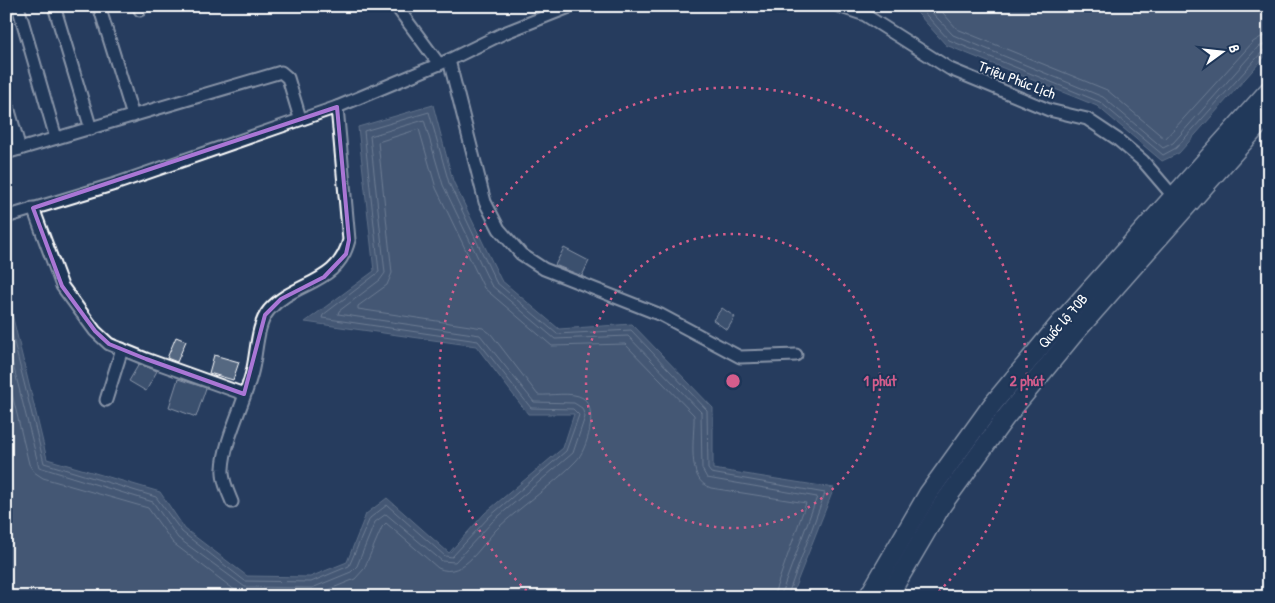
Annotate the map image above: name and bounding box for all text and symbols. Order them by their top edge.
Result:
north arrow [1198,28,1248,78]
text: B [1225,43,1245,54]
street label: Triệu Phúc Lịch [975,55,1059,104]
street label: Quốc lộ 70B [1033,289,1092,353]
text: 1 phút [864,370,897,392]
text: 2 phút [1010,370,1045,392]
centre of rings [724,372,742,390]

